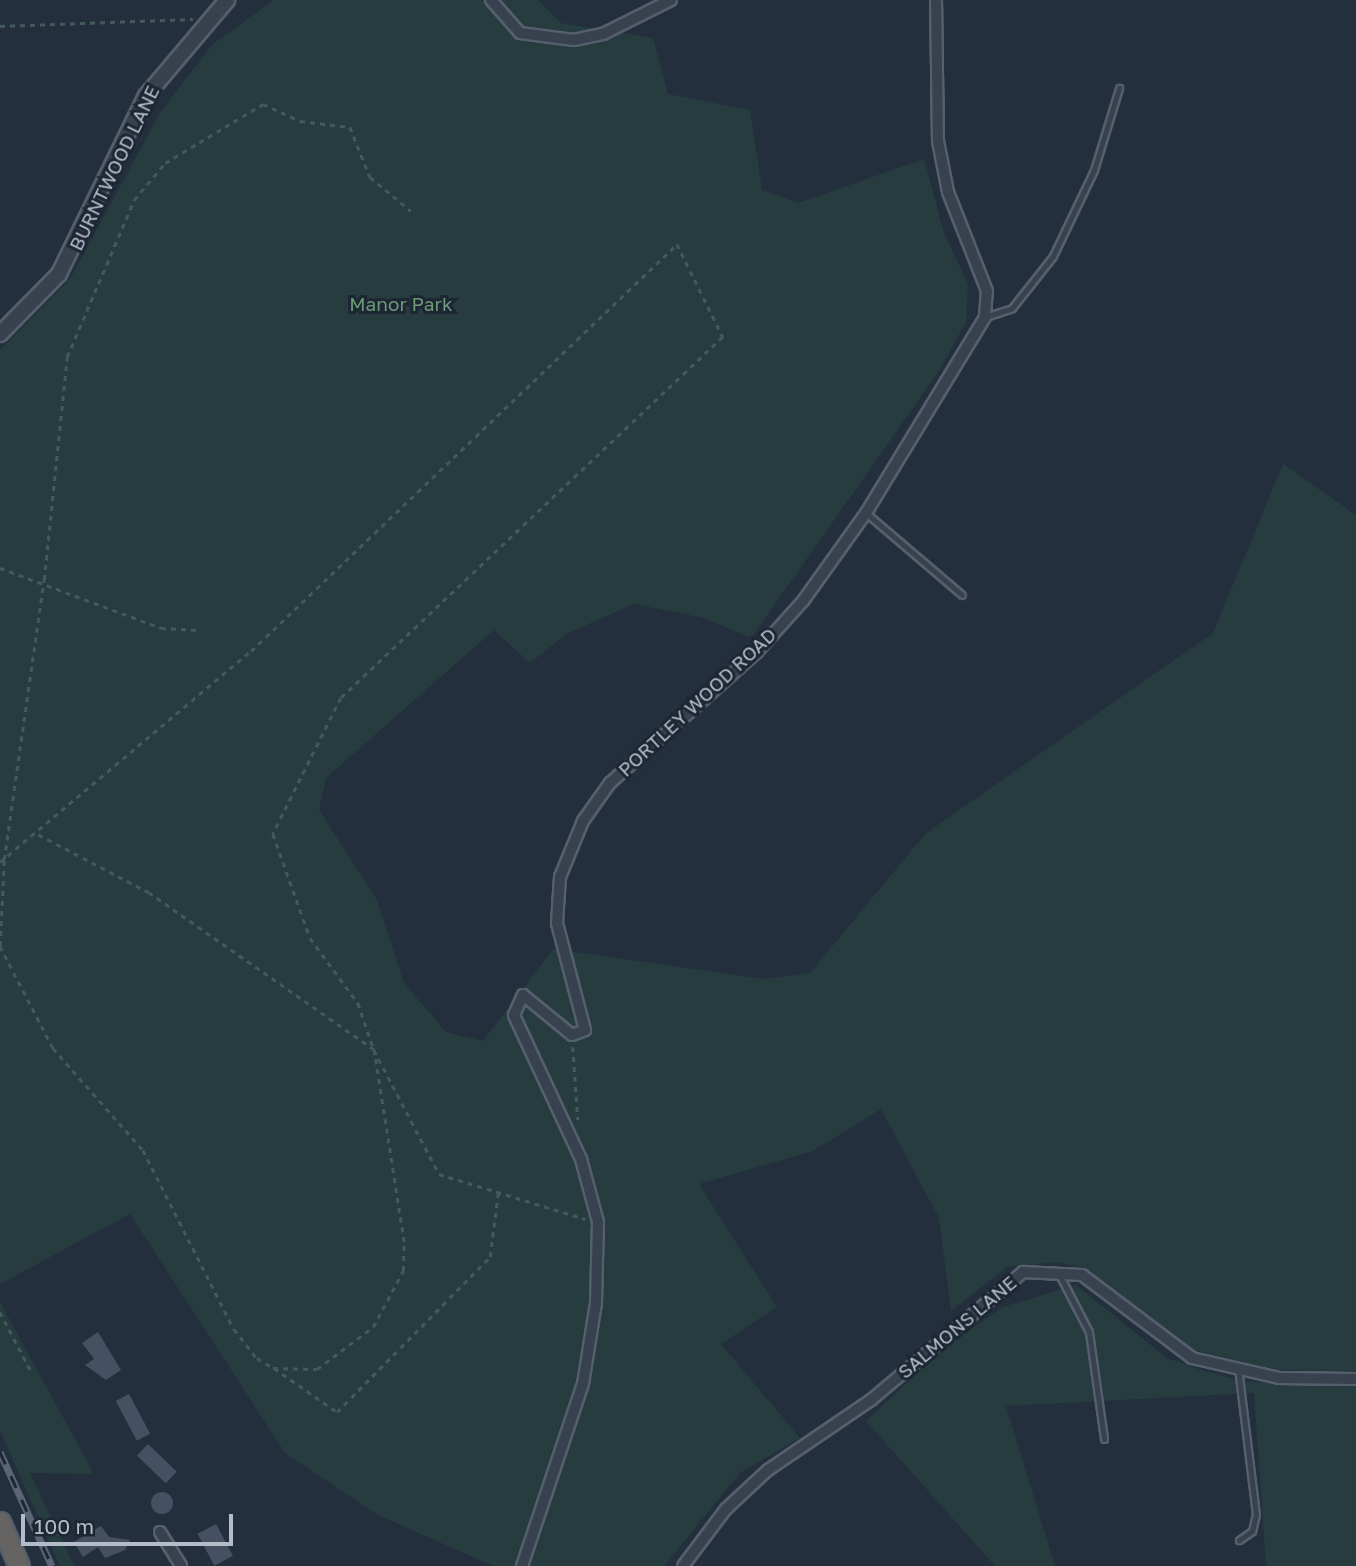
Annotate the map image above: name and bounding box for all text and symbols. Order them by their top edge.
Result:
street label: BURNTWOOD LANE [64,82,164,254]
park label: Manor Park [349,293,453,315]
street label: PORTLEY WOOD ROAD [613,623,781,781]
street label: SALMONS LANE [893,1271,1021,1383]
scale bar [24,1500,236,1544]
text: 100 m [34,1513,94,1539]

